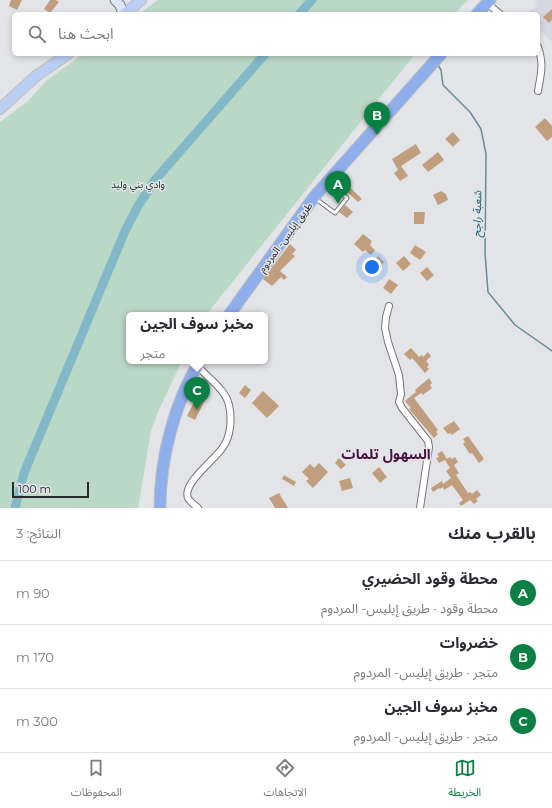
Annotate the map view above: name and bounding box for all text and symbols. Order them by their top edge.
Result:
search box [12,12,540,56]
icon: search [26,23,48,45]
text: ابحث هنا [58,24,114,43]
pin: B [364,102,390,135]
pin: A [325,171,351,204]
park label: وادي بني وليد [111,178,165,192]
water label: شعبة راجح [470,190,486,238]
street label: طريق إيليس- المردوم [256,199,317,276]
your location [362,257,382,277]
popup [126,312,268,364]
text: مخبز سوف الجين [140,314,254,333]
text: متجر [140,345,165,361]
pin: C [184,377,210,410]
district label: السهول تلمات [341,445,431,463]
scale bar [12,480,89,499]
text: 100 m [18,482,51,496]
text: بالقرب منك [448,523,536,543]
text: النتائج: 3 [16,525,61,541]
text: محطة وقود الحضيري [362,569,498,588]
text: 90 m [16,585,50,601]
text: A [518,585,528,601]
text: محطة وقود · طريق إيليس- المردوم [321,600,498,616]
text: خضروات [440,633,498,652]
text: 170 m [16,649,54,665]
text: B [518,649,528,665]
text: متجر · طريق إيليس- المردوم [354,664,498,680]
text: مخبز سوف الجين [384,697,498,716]
text: 300 m [16,713,58,729]
text: C [518,713,528,729]
text: متجر · طريق إيليس- المردوم [354,728,498,744]
tab: المحفوظات [71,757,122,804]
tab: الاتجاهات [264,757,307,804]
tab: الخريطة [448,757,481,804]

